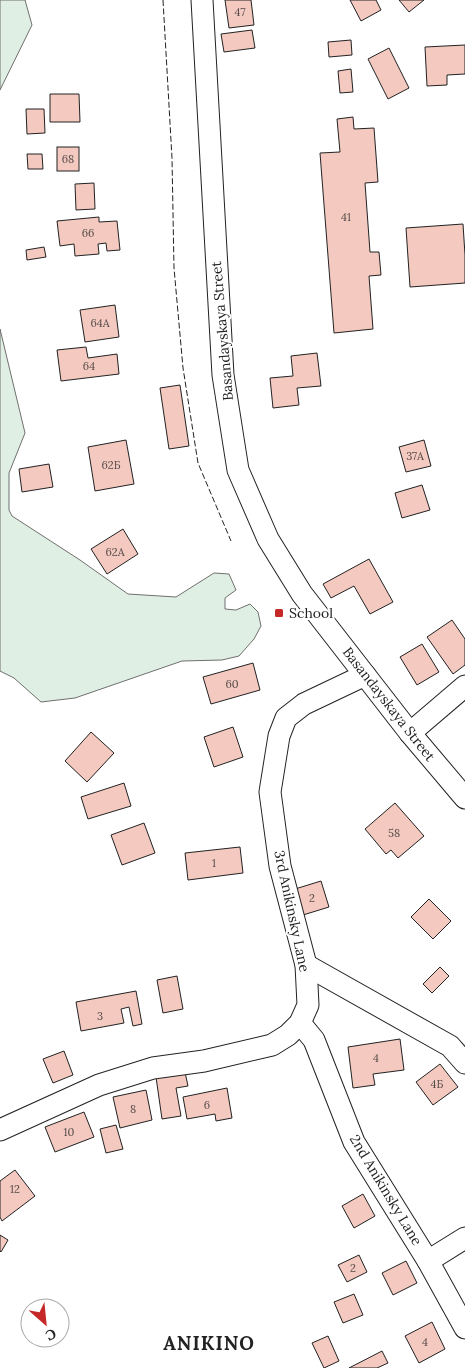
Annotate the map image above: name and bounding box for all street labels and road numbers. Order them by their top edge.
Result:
street label: Basandayskaya Street [207,260,237,402]
street label: Basandayskaya Street [339,643,440,765]
street label: 3rd Anikinsky Lane [270,849,314,974]
street label: 2nd Anikinsky Lane [346,1131,426,1249]

